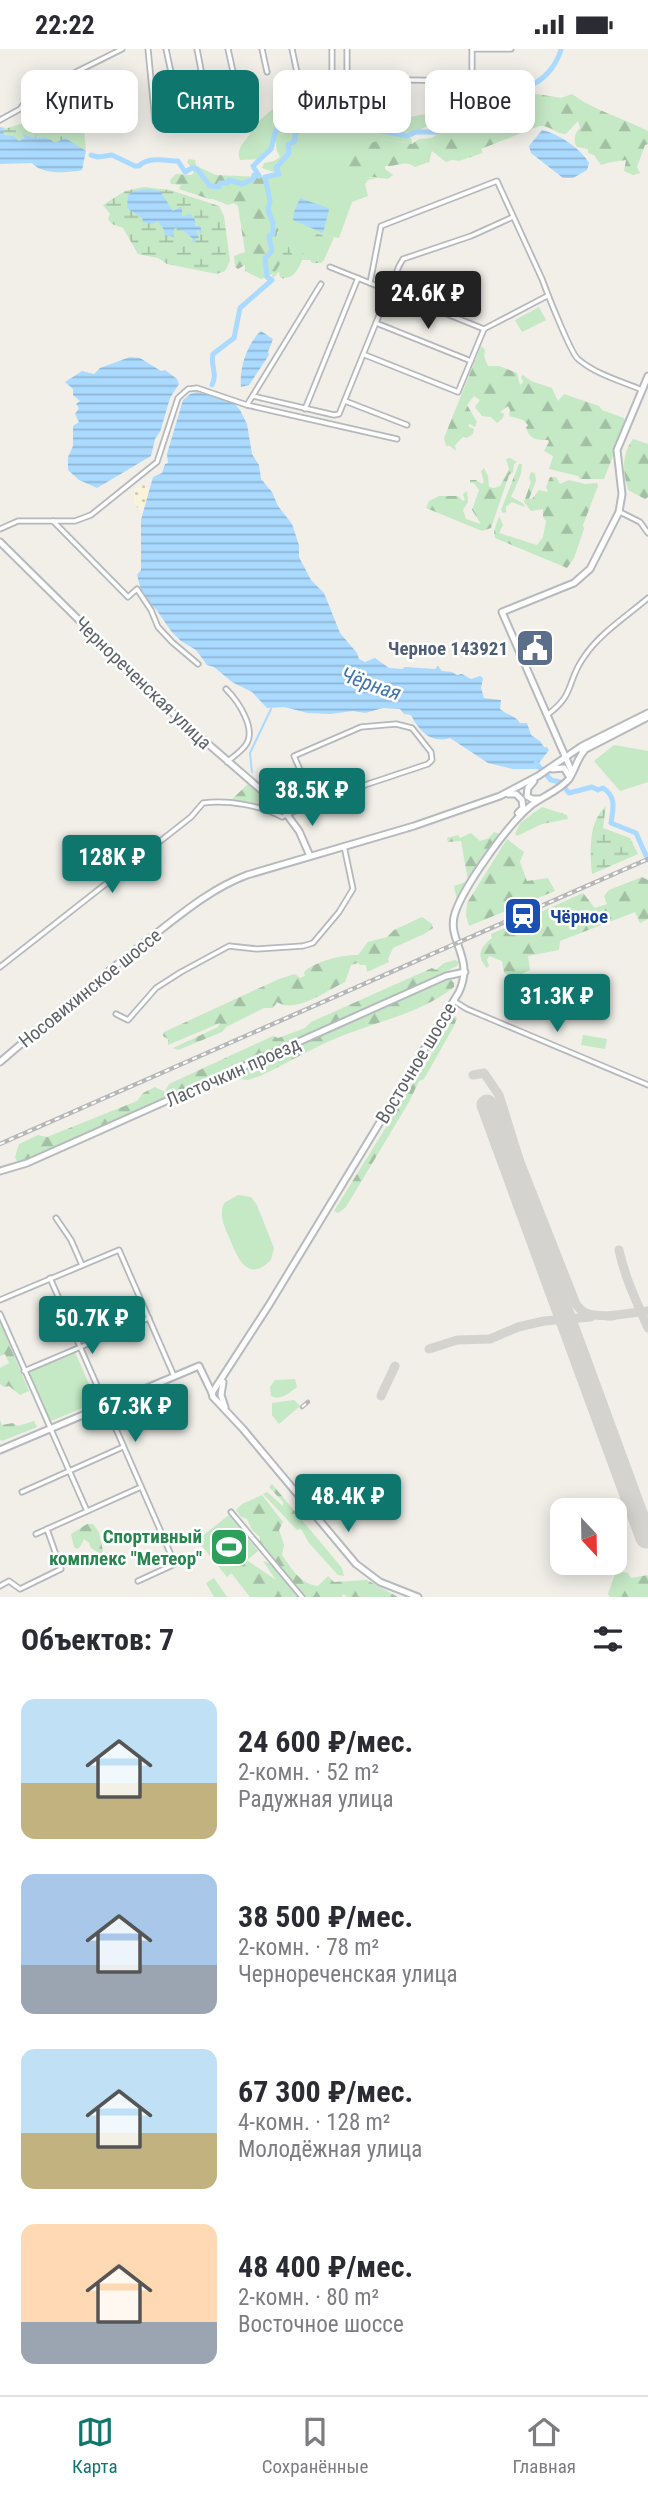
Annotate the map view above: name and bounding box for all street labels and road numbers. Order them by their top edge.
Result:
street label: Чернореченская улица [70,612,216,754]
street label: Носовихинское шоссе [14,923,166,1052]
street label: Восточное шоссе [371,998,461,1128]
street label: Ласточкин проезд [162,1032,304,1112]

